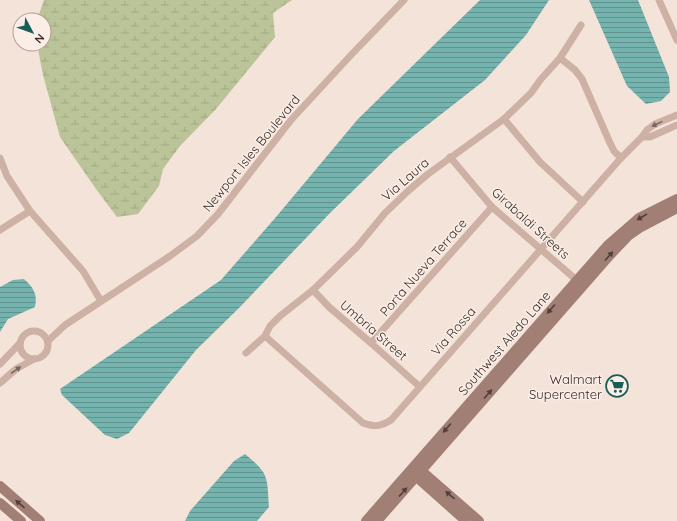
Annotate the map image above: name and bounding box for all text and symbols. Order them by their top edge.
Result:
north arrow [12,12,52,52]
text: N [32,31,47,46]
street label: Newport Isles Boulevard [199,91,303,215]
one-way arrow [652,121,663,127]
street label: Via Laura [378,154,432,204]
street label: Girabaldi Streets [489,184,573,262]
one-way arrow [636,213,648,220]
street label: Porta Nueva Terrace [376,215,470,319]
one-way arrow [605,251,614,261]
street label: Southwest Aledo Lane [454,288,554,398]
street label: Umbria Street [337,296,411,364]
street label: Via Rossa [427,303,479,359]
one-way arrow [547,304,556,314]
one-way arrow [11,366,22,374]
place label: Walmart Supercenter [529,371,602,402]
supermarket icon: Walmart Supercenter [604,373,630,399]
one-way arrow [484,389,493,399]
one-way arrow [443,423,452,433]
one-way arrow [398,487,407,497]
one-way arrow [444,491,455,500]
one-way arrow [15,499,25,508]

